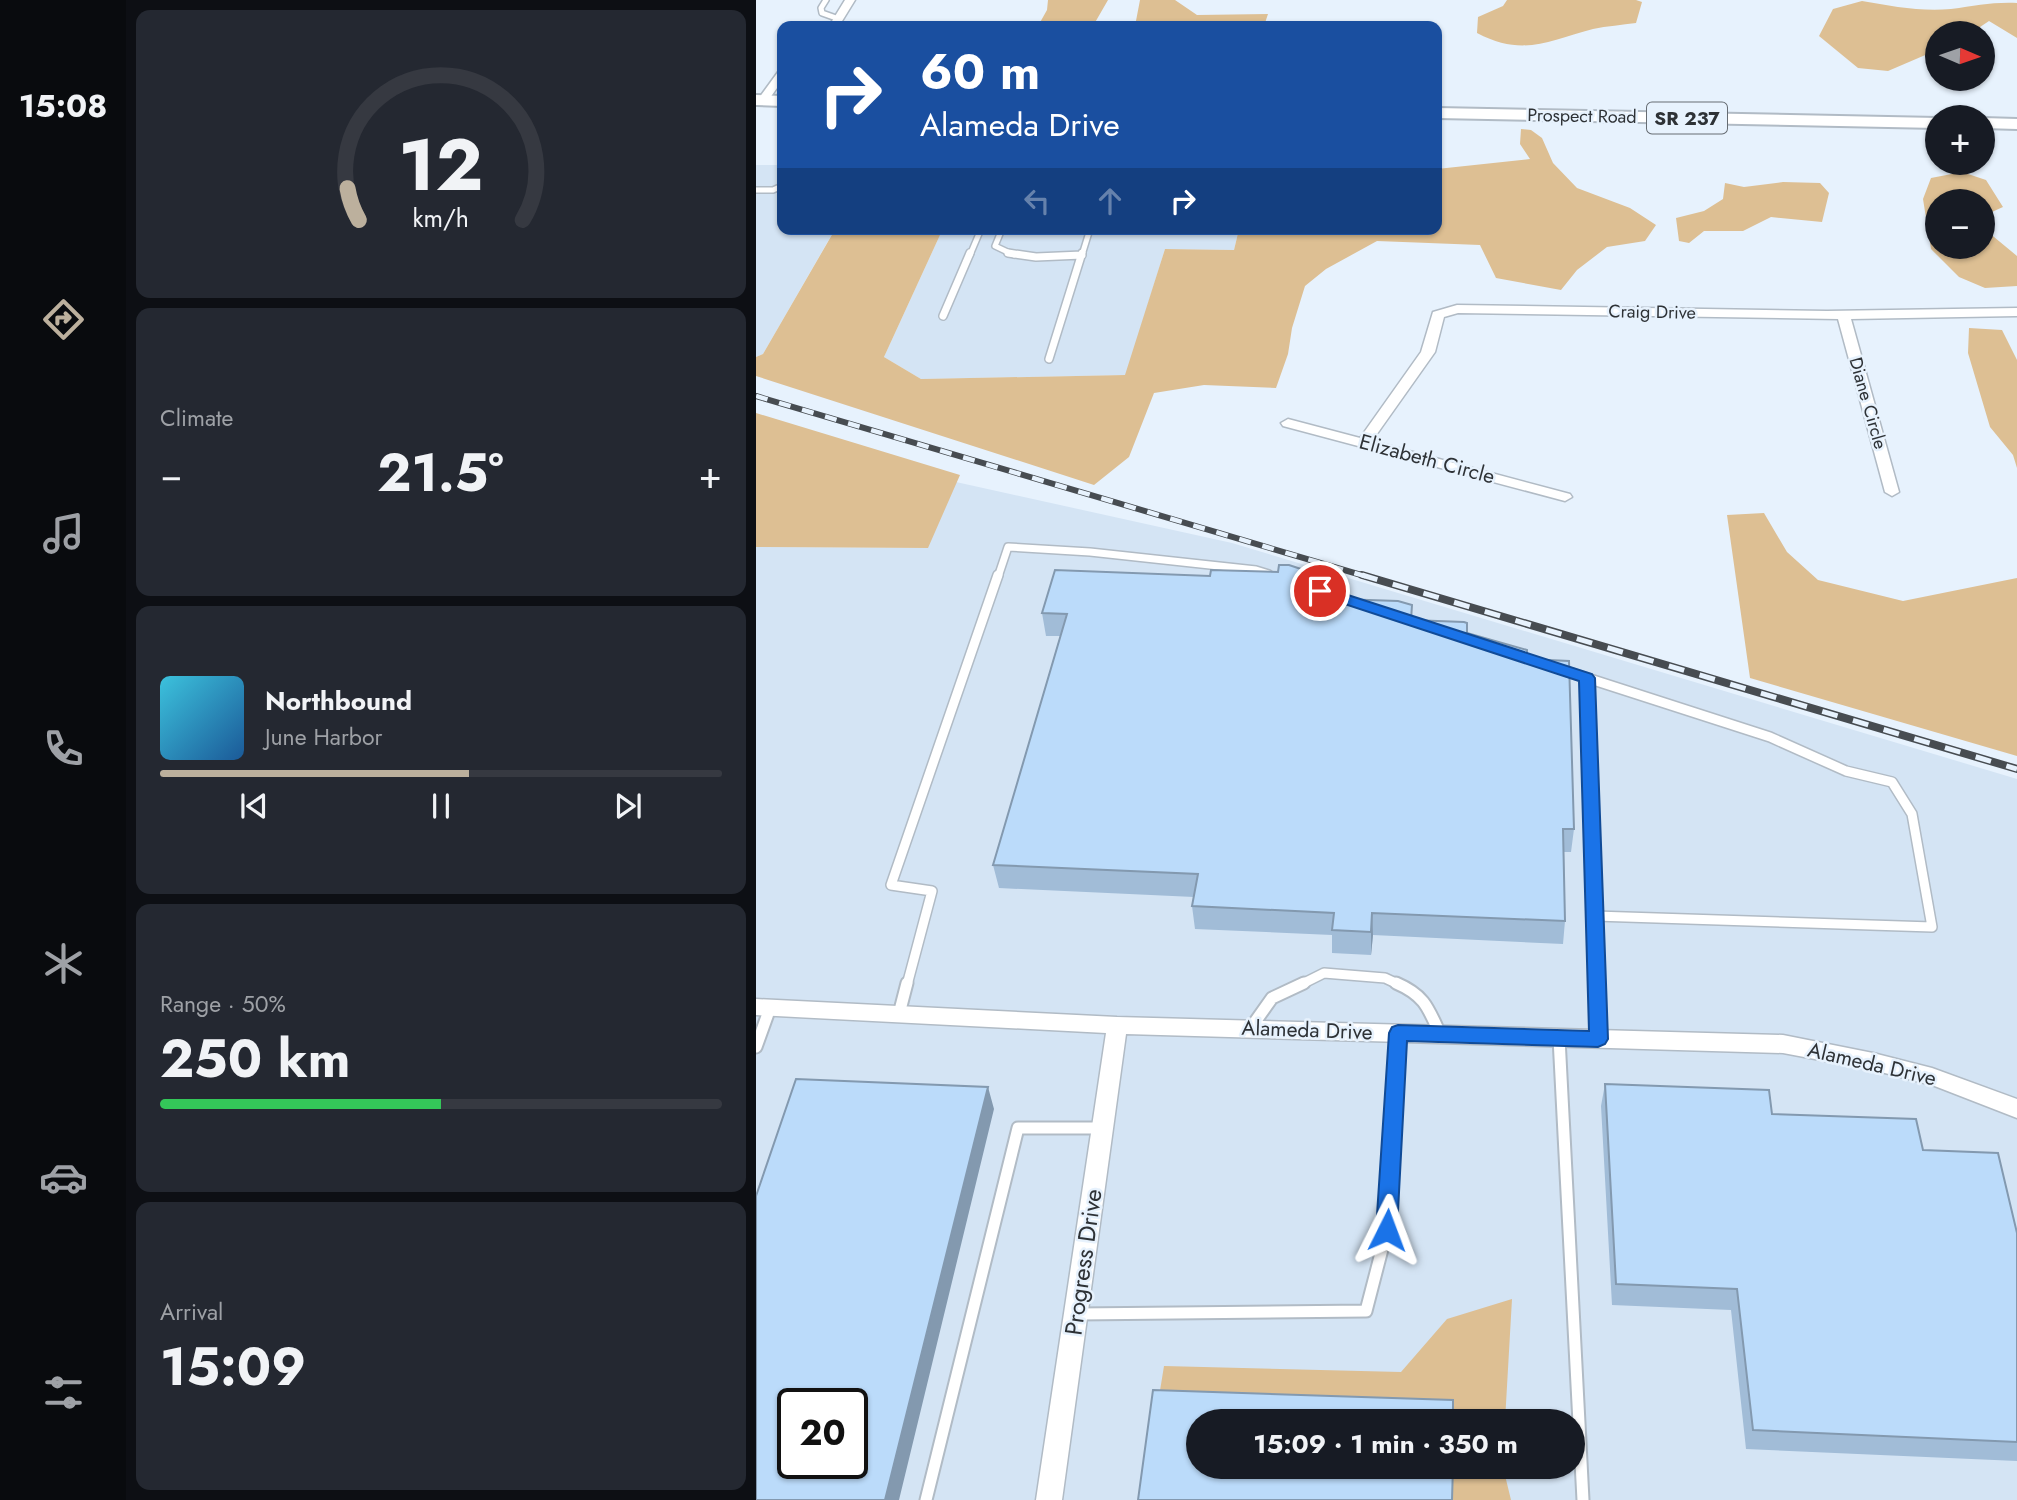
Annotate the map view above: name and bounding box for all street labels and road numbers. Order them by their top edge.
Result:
street label: Prospect Road [1527,102,1637,130]
road number: SR 237 [1647,102,1727,134]
street label: Craig Drive [1608,298,1696,326]
street label: Diane Circle [1842,354,1894,452]
street label: Elizabeth Circle [1356,427,1498,492]
street label: Alameda Drive [1241,1013,1373,1047]
street label: Alameda Drive [1805,1035,1939,1093]
street label: Progress Drive [1055,1187,1111,1337]

